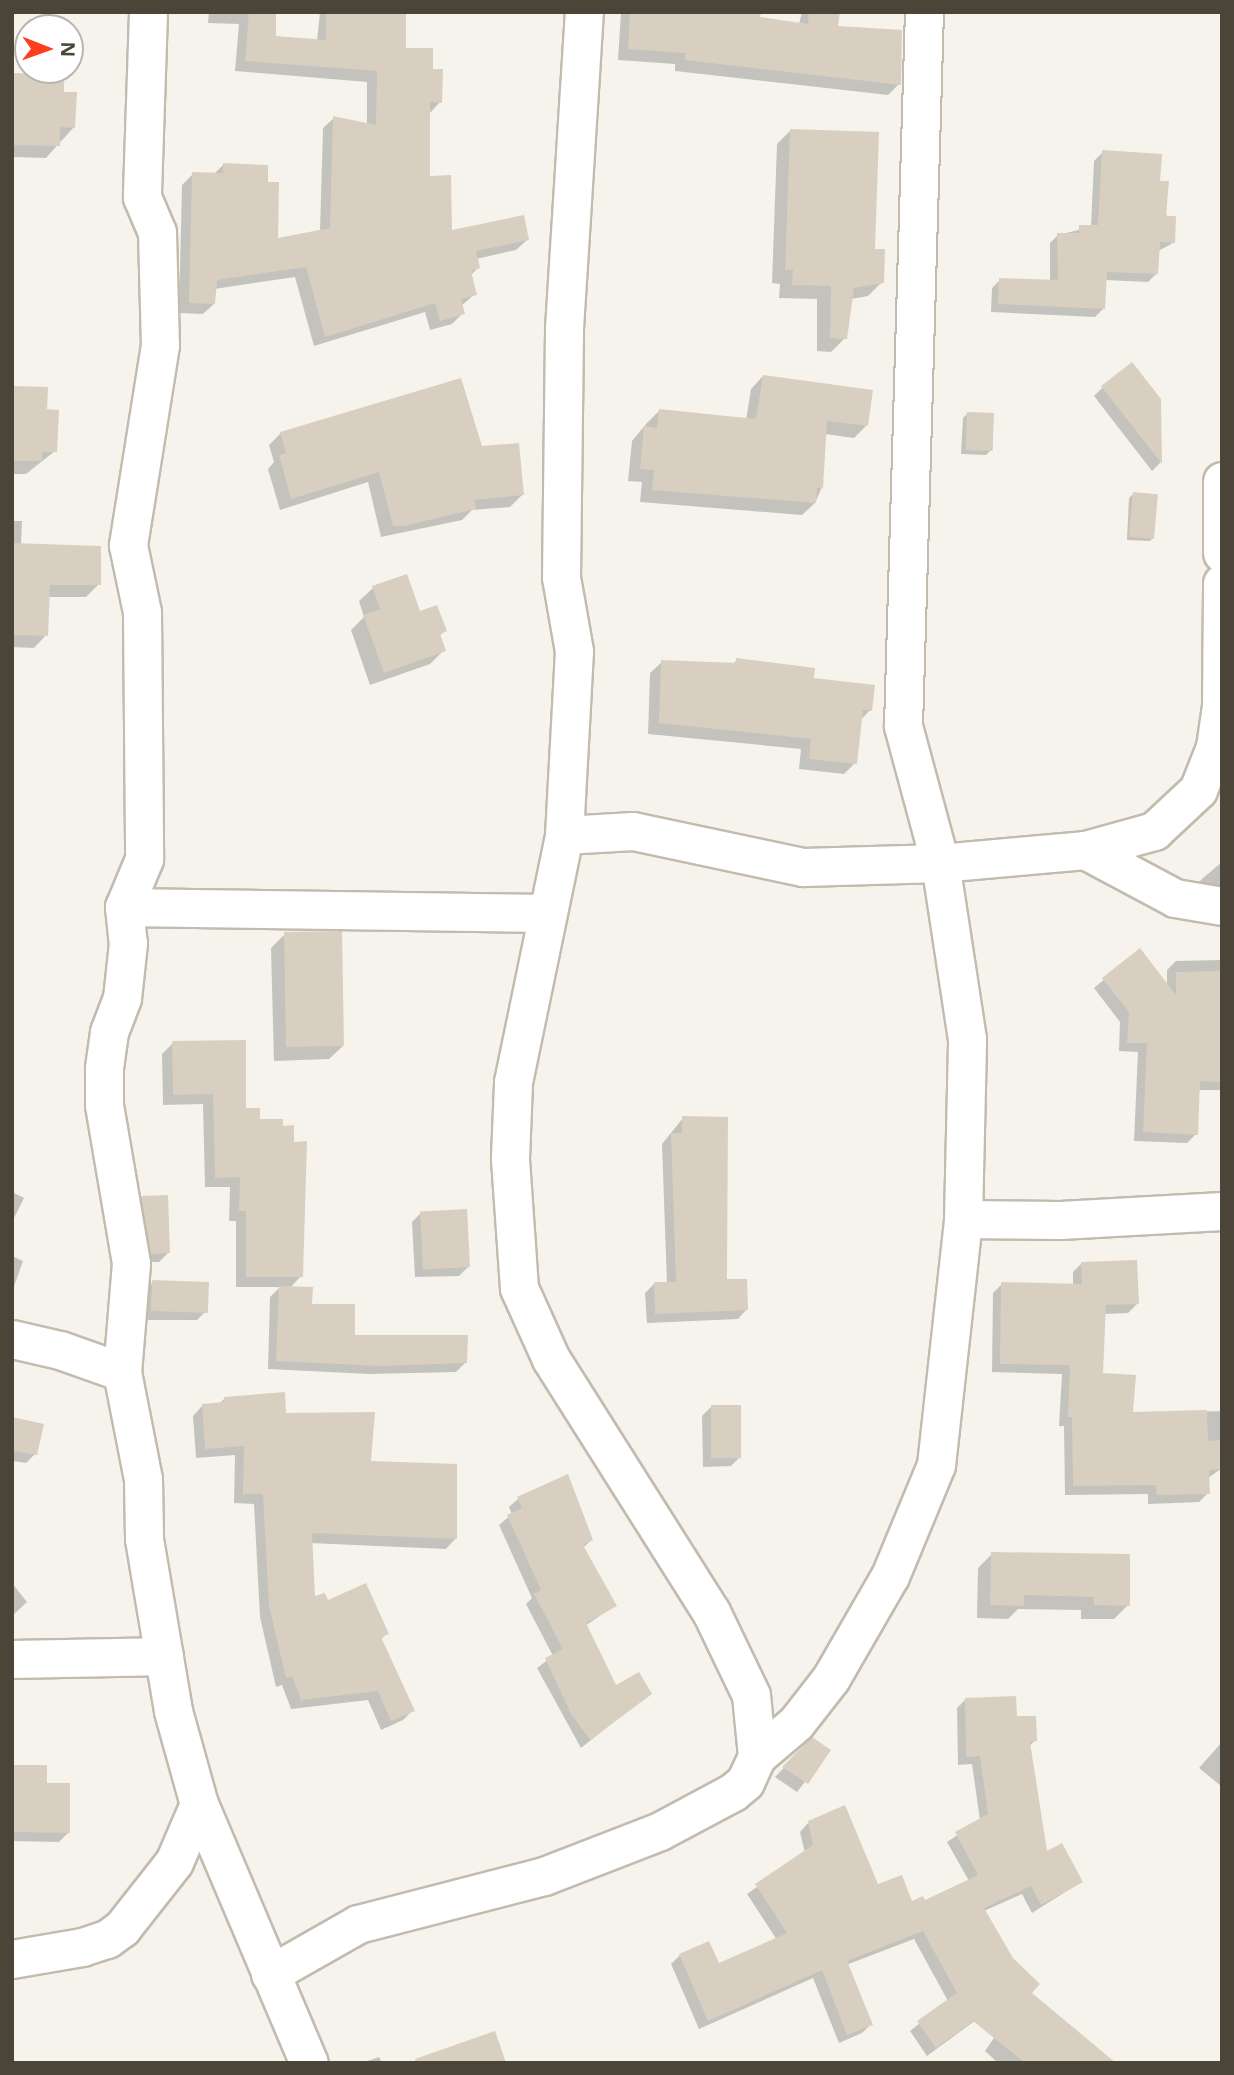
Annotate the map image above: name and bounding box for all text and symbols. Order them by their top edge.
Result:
north arrow [14,14,84,84]
text: N [55,41,81,57]

